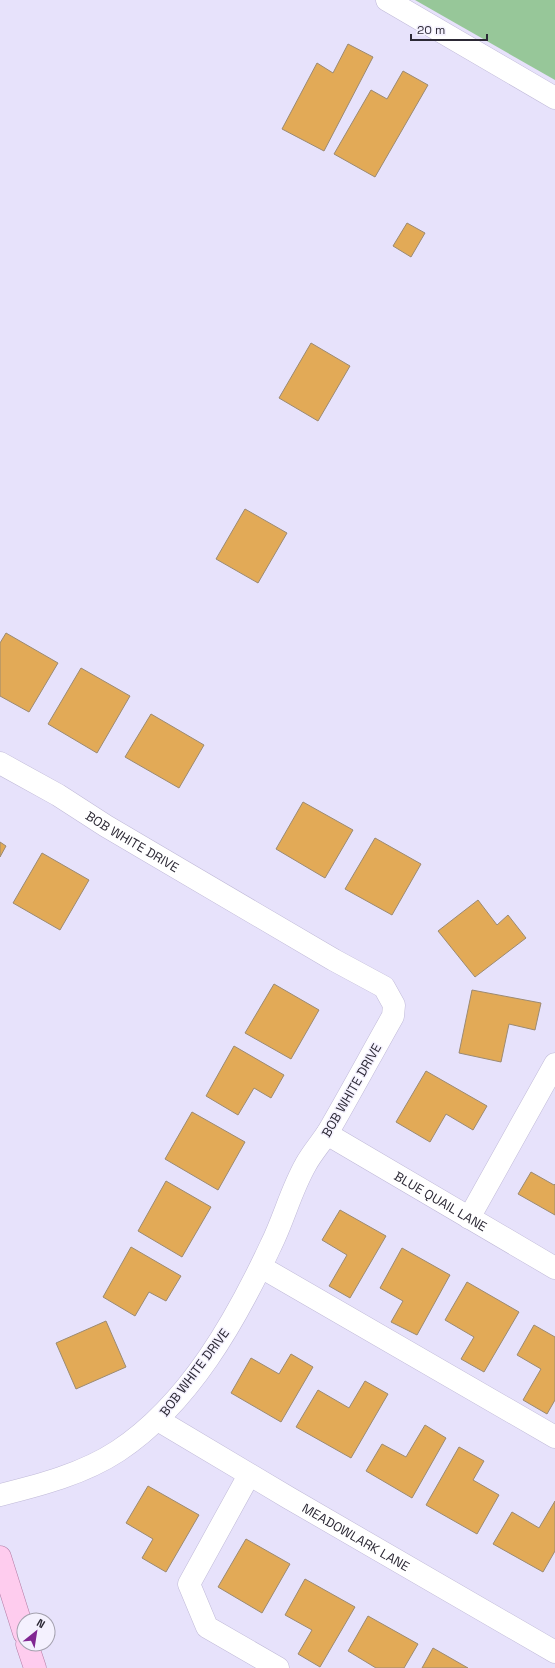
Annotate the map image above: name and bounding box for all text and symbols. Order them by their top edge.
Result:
scale bar [411,16,487,42]
text: 20 m [417,22,445,38]
street label: BOB WHITE DRIVE [82,807,182,876]
street label: BOB WHITE DRIVE [318,1040,385,1140]
street label: BLUE QUAIL LANE [391,1167,490,1235]
street label: BOB WHITE DRIVE [156,1325,233,1420]
street label: MEADOWLARK LANE [299,1499,413,1575]
north arrow [16,1612,56,1652]
text: N [34,1615,48,1631]

